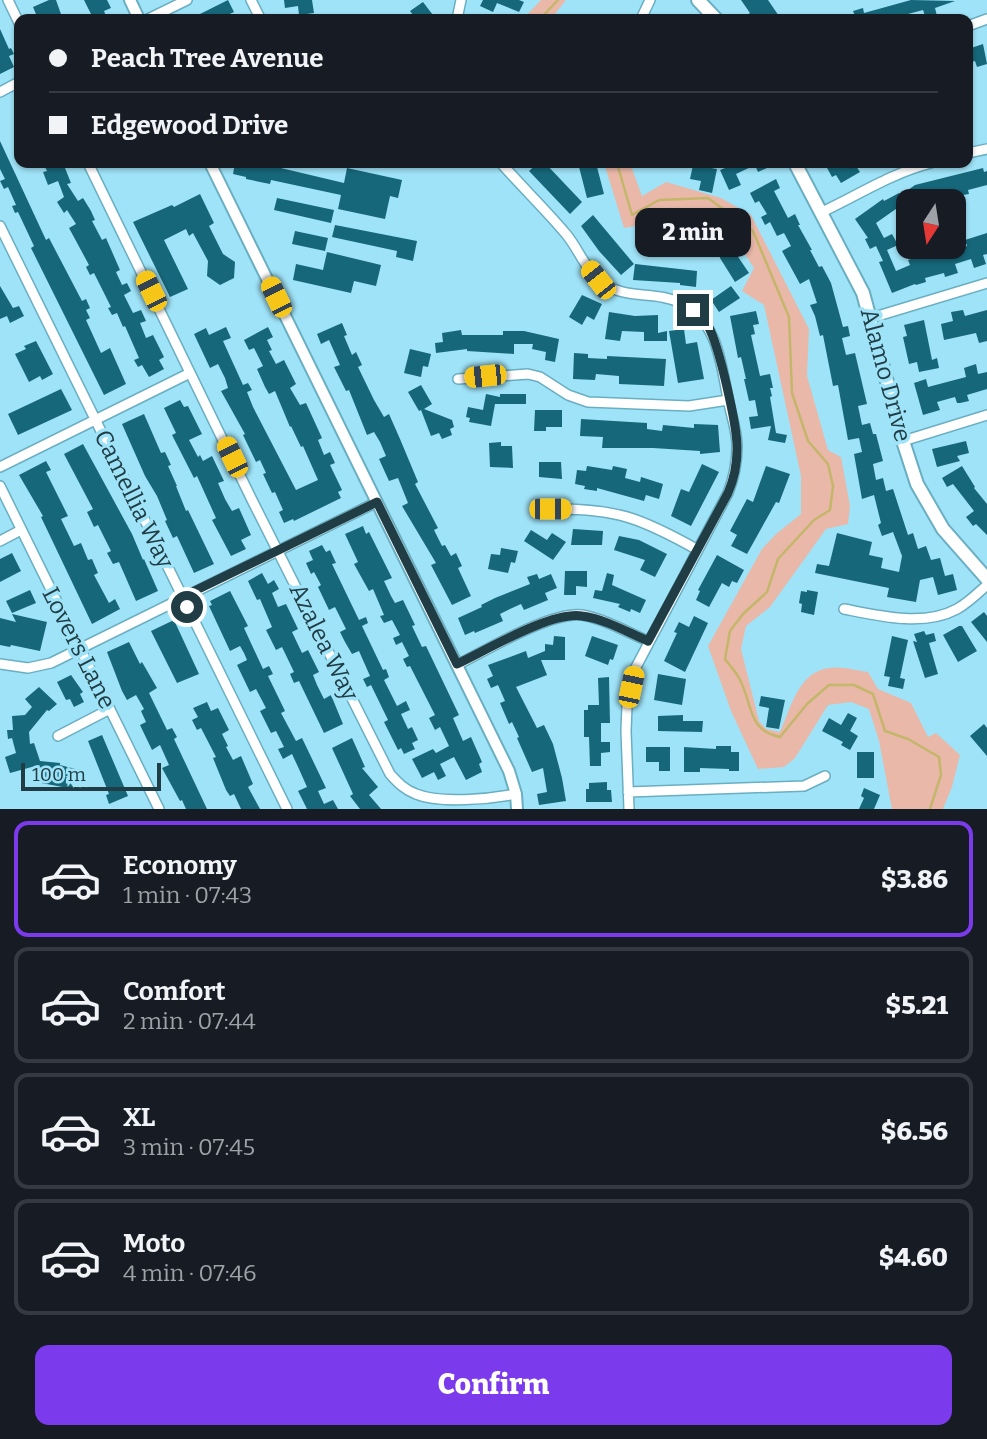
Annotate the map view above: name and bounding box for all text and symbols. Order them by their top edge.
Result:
text: Peach Tree Avenue [91,43,324,74]
text: Edgewood Drive [91,110,288,141]
north arrow [896,189,966,259]
map controls [896,189,966,259]
callout: 2 min [635,208,751,258]
text: 2 min [662,218,724,246]
car [577,257,620,303]
car [133,268,170,314]
car [258,274,295,320]
route end [677,294,709,326]
street label: Alamo Drive [855,305,917,445]
car [464,363,507,389]
street label: Camellia Way [88,425,180,573]
car [214,434,251,480]
car [530,499,572,520]
street label: Azalea Way [284,579,364,705]
street label: Lovers Lane [36,583,122,713]
route start [171,591,203,623]
car [617,664,646,710]
scale bar [21,760,161,792]
text: 100 m [32,763,86,786]
icon: car [39,848,102,911]
text: Economy [123,850,237,881]
text: $3.86 [881,864,948,895]
text: 1 min · 07:43 [123,881,252,909]
icon: car [39,974,102,1037]
text: Comfort [123,976,226,1007]
text: $5.21 [886,990,948,1021]
text: 2 min · 07:44 [123,1007,256,1035]
icon: car [39,1100,102,1163]
text: XL [123,1102,155,1133]
text: $6.56 [881,1116,948,1147]
text: 3 min · 07:45 [123,1133,255,1161]
icon: car [39,1226,102,1289]
text: Moto [123,1228,185,1259]
text: $4.60 [879,1242,948,1273]
text: 4 min · 07:46 [123,1259,257,1287]
button: Confirm [35,1345,952,1425]

